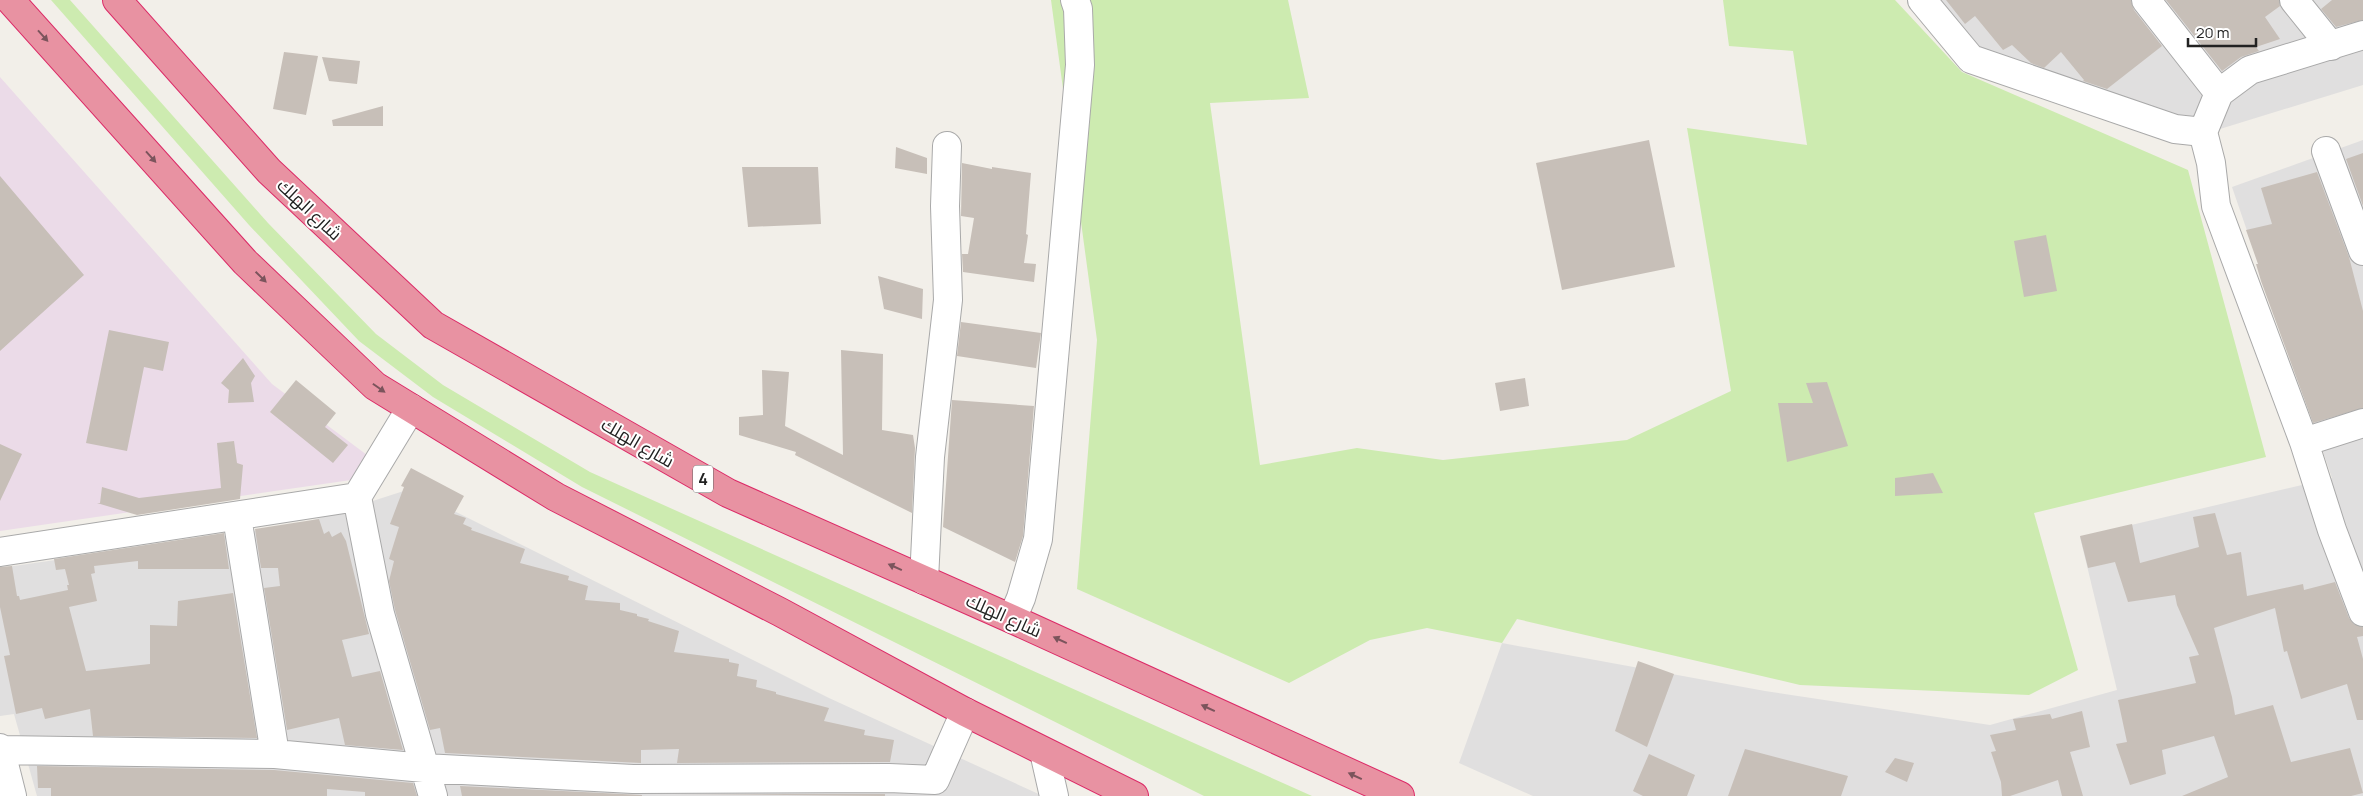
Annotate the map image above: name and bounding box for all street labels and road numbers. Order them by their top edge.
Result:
street label: شارع الهلك [272,173,348,246]
street label: شارع الهلك [597,412,679,473]
road number: 4 [693,466,713,492]
street label: شارع الهلك [962,588,1046,643]

